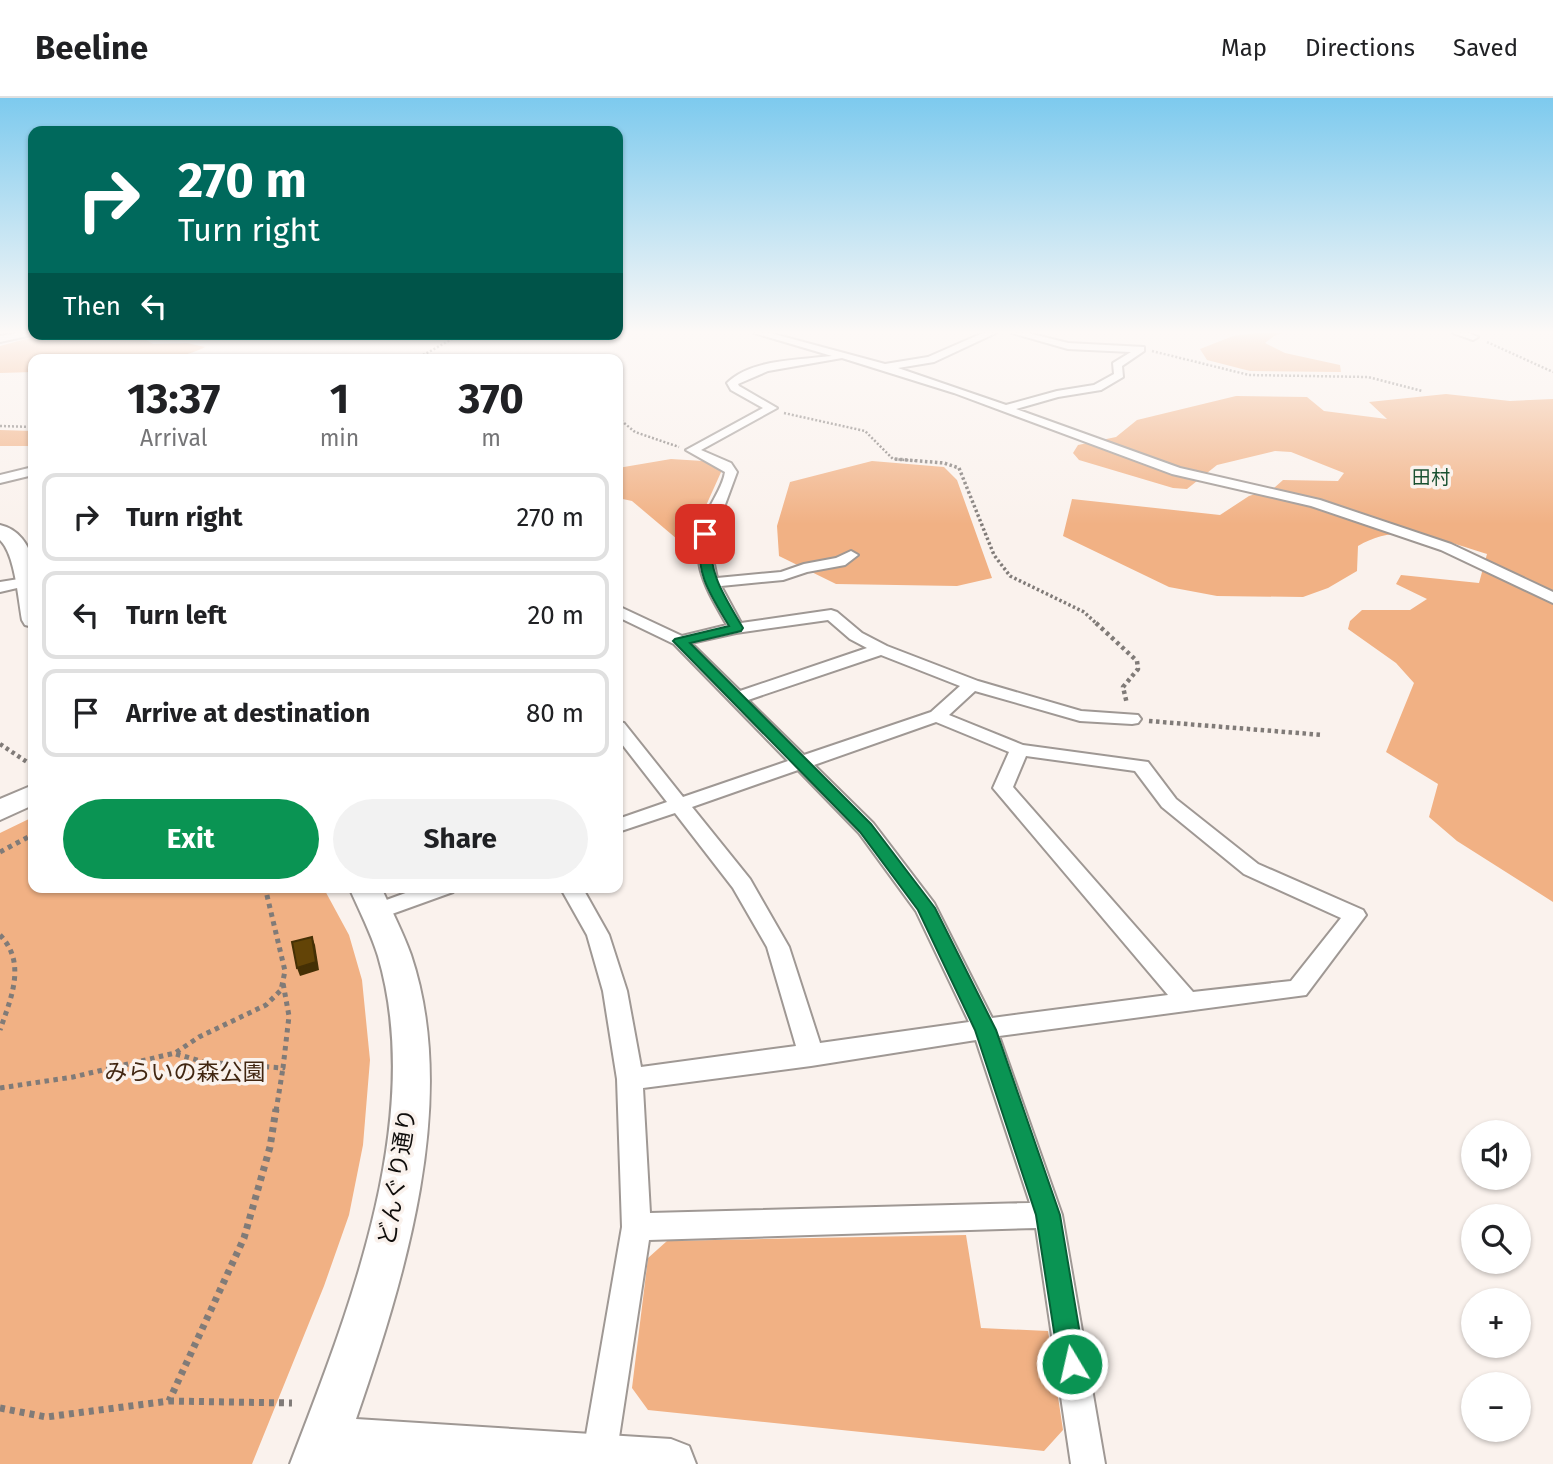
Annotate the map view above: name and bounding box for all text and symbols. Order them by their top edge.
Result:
text: Beeline [35,28,148,68]
text: Map [1221,34,1267,62]
text: Directions [1305,34,1415,62]
text: Saved [1453,34,1518,62]
text: 270 m [178,151,307,210]
icon: right [63,154,154,245]
text: Turn right [178,211,320,249]
icon: left [135,287,173,325]
text: Then [63,291,121,322]
text: 13:37 [127,374,221,424]
text: 1 [330,374,349,424]
text: 370 [458,374,524,424]
text: Arrival [140,424,208,452]
text: min [320,424,359,452]
text: m [481,424,501,452]
district label: 田村 [1412,466,1450,489]
icon: right [67,498,105,536]
text: Turn right [126,502,243,533]
text: 270 m [516,502,584,533]
pin [675,504,735,564]
icon: arrive [686,515,724,553]
icon: left [67,596,105,634]
text: Turn left [126,600,227,631]
text: 20 m [527,600,584,631]
icon: arrive [67,694,105,732]
text: Arrive at destination [126,698,370,729]
text: 80 m [526,698,584,729]
button: Exit [63,799,319,879]
button: Share [333,799,588,879]
park label: みらいの森公園 [105,1058,266,1086]
street label: どんぐり通り [372,1107,422,1247]
map controls [1461,1120,1531,1442]
button: sound [1461,1120,1531,1190]
button: search [1461,1204,1531,1274]
button: + [1461,1288,1531,1358]
position arrow [1035,1327,1109,1401]
button: − [1461,1372,1531,1442]

